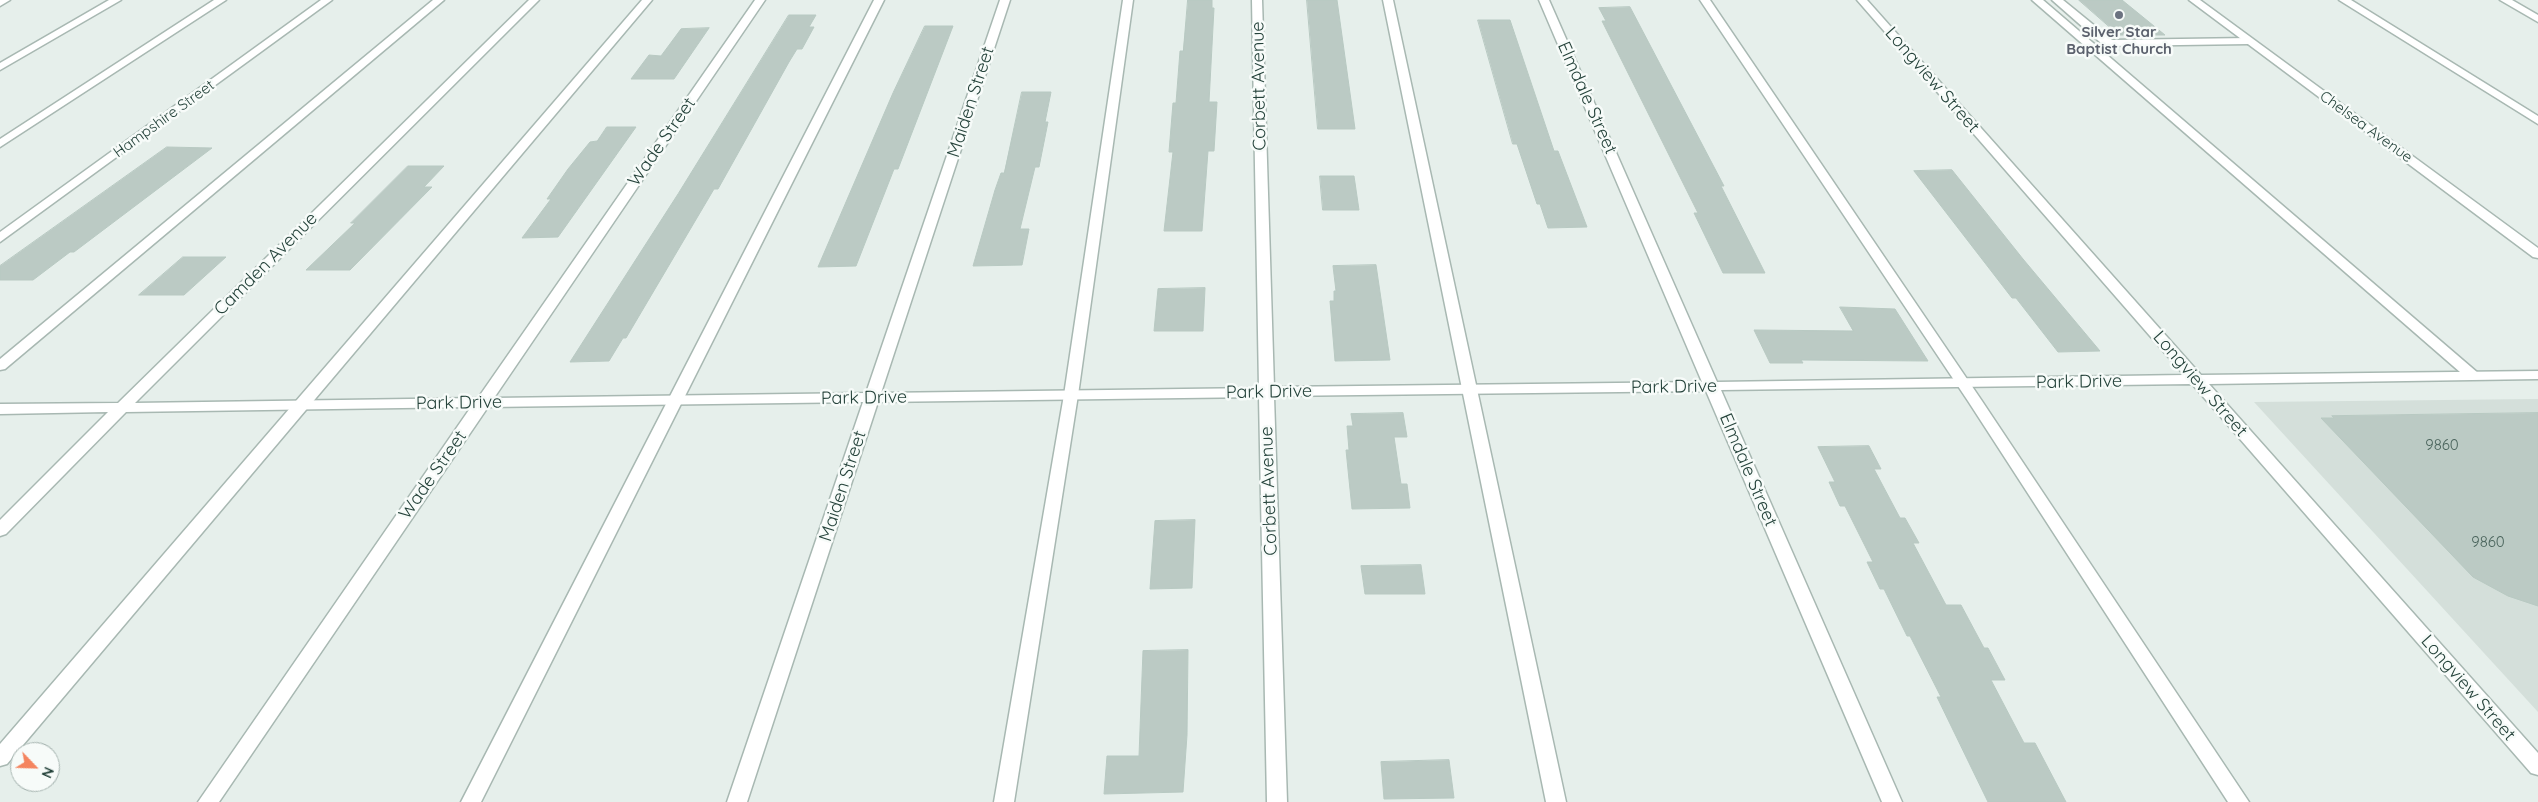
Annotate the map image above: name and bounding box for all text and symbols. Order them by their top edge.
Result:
marker: Silver Star Baptist Church [2113,9,2125,21]
street label: Corbett Avenue [1247,21,1271,151]
street label: Longview Street [1880,23,1984,137]
place label: Silver Star Baptist Church [2066,23,2172,58]
street label: Elmdale Street [1553,38,1621,158]
street label: Maiden Street [943,44,999,160]
street label: Hampshire Street [110,76,218,162]
street label: Chelsea Avenue [2316,87,2416,167]
street label: Wade Street [624,93,700,191]
street label: Camden Avenue [210,208,322,320]
street label: Longview Street [2148,327,2252,441]
street label: Park Drive [2036,370,2122,394]
street label: Park Drive [1631,375,1717,399]
street label: Park Drive [1226,380,1312,404]
street label: Park Drive [821,386,907,410]
street label: Park Drive [416,391,502,415]
street label: Elmdale Street [1714,410,1782,530]
street label: Wade Street [395,426,471,524]
street label: Corbett Avenue [1256,426,1282,556]
street label: Maiden Street [815,428,871,544]
house number: 9860 [2425,436,2459,454]
house number: 9860 [2471,533,2505,551]
street label: Longview Street [2416,631,2520,745]
north arrow [10,742,60,792]
text: N [37,764,58,781]

